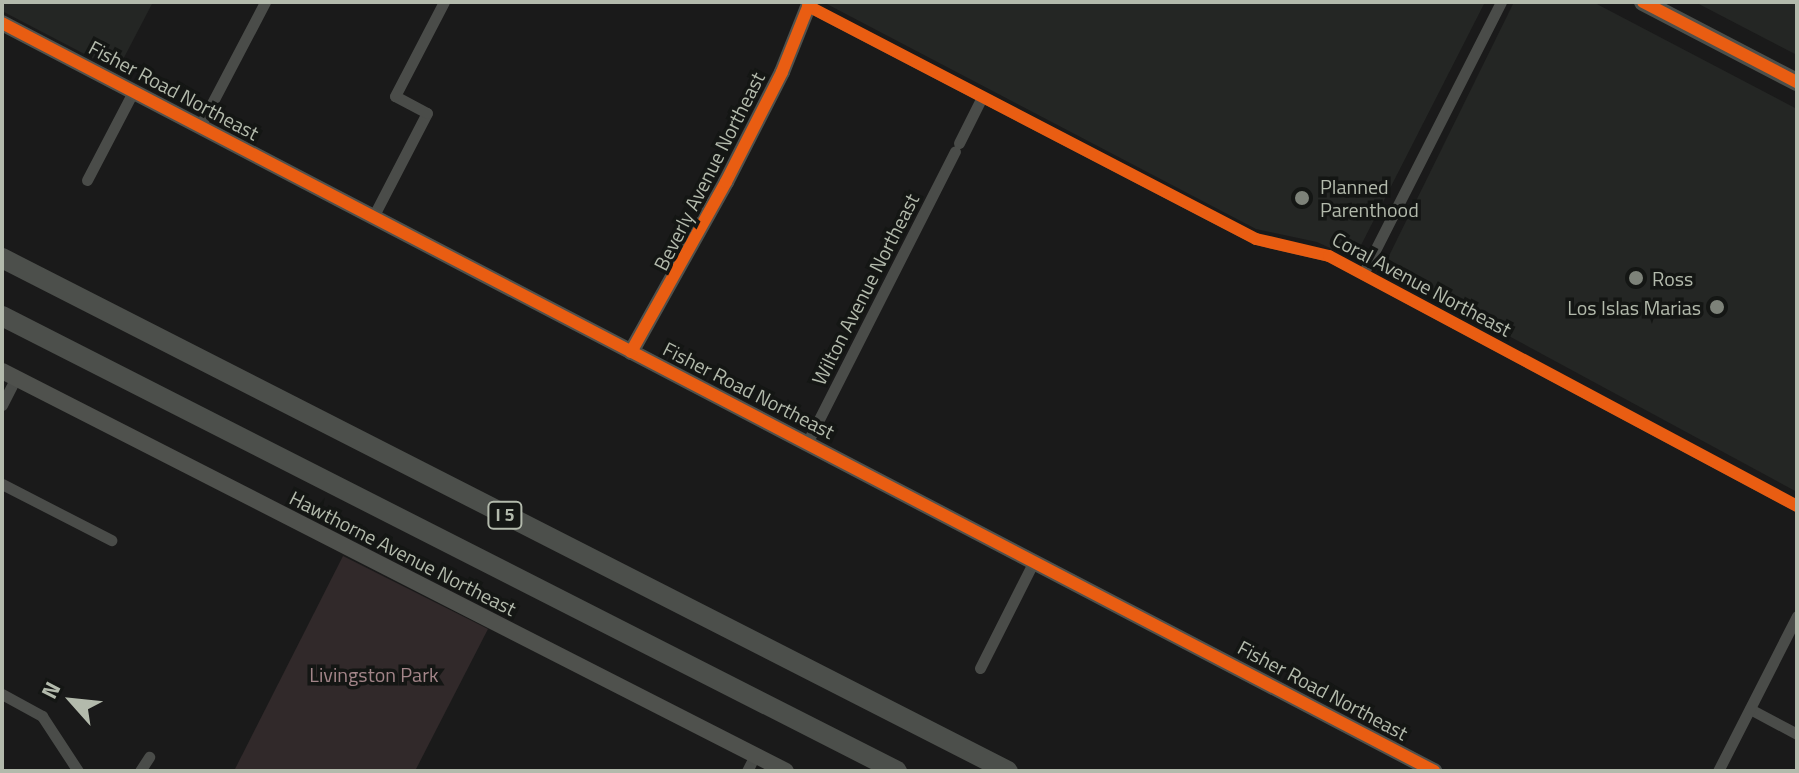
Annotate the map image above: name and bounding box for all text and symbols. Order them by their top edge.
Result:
street label: Fisher Road Northeast [85,35,263,145]
street label: Beverly Avenue Northeast [648,68,770,274]
place label: Planned Parenthood [1320,174,1419,221]
marker: Planned Parenthood [1291,187,1313,209]
street label: Wilton Avenue Northeast [806,189,924,389]
street label: Coral Avenue Northeast [1328,227,1516,341]
place label: Ross [1652,266,1693,290]
marker: Ross [1627,269,1645,287]
place label: Los Islas Marias [1567,295,1701,319]
marker: Los Islas Marias [1708,298,1726,316]
street label: Fisher Road Northeast [659,336,839,444]
street label: Hawthorne Avenue Northeast [286,485,520,621]
road number: I 5 [487,501,523,529]
street label: Fisher Road Northeast [1234,635,1412,745]
north arrow [32,661,112,741]
park label: Livingston Park [309,662,439,686]
text: N [32,676,69,705]

